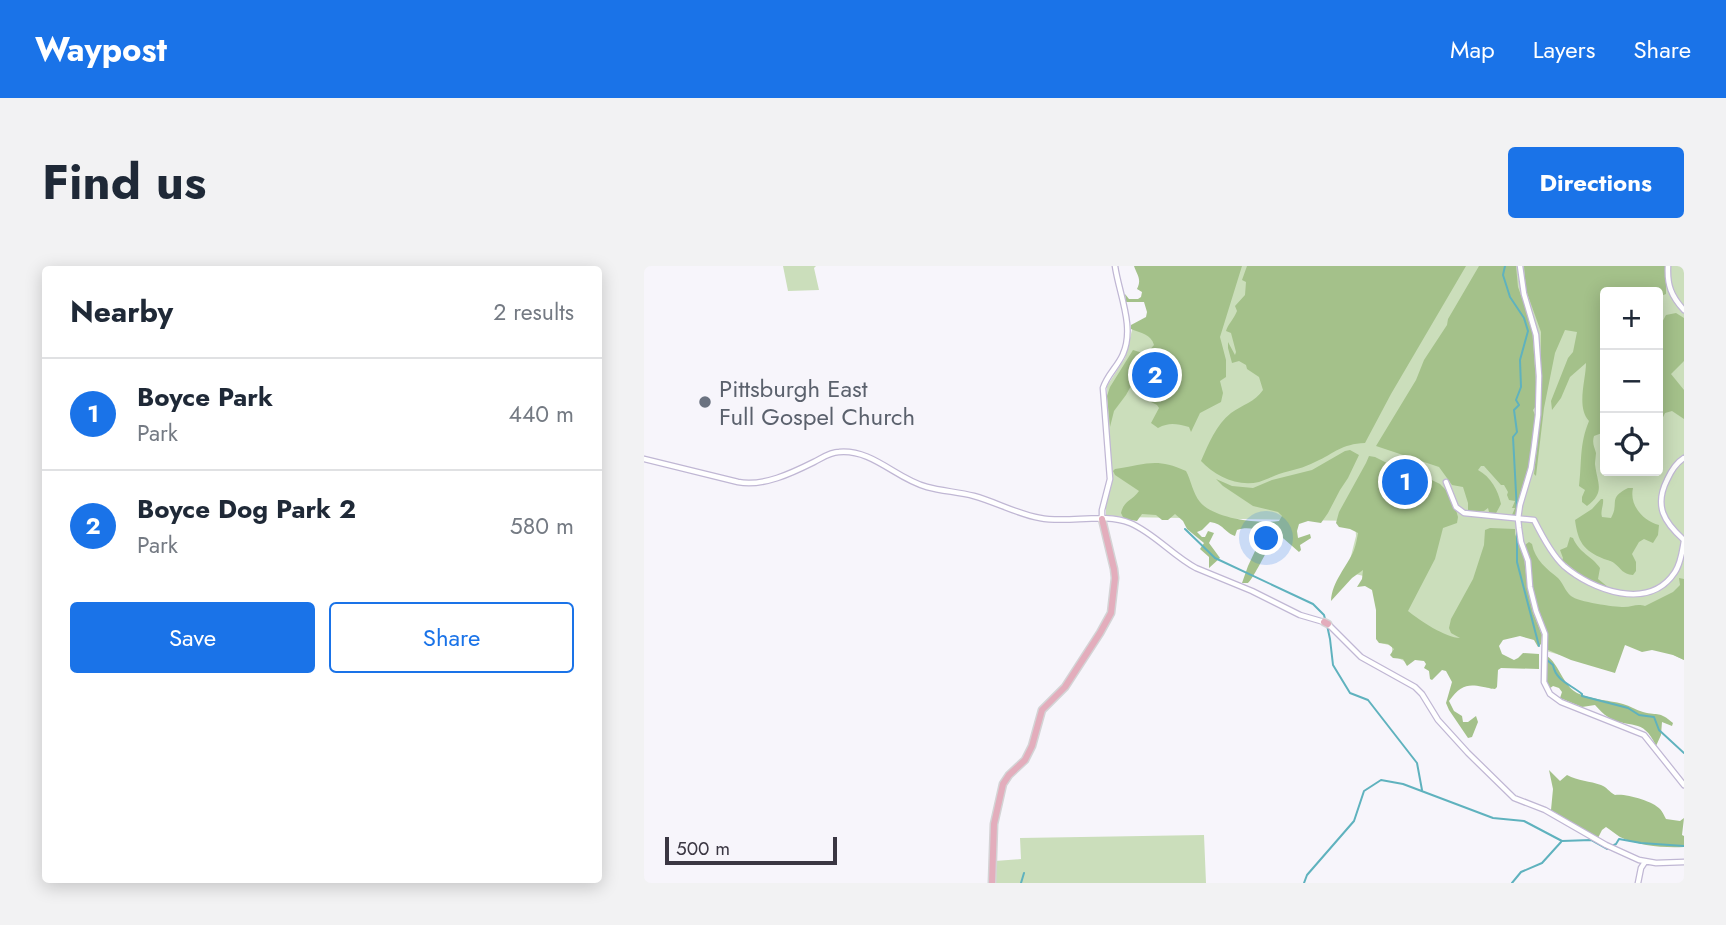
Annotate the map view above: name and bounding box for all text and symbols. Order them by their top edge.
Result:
text: Waypost [35,26,167,73]
text: Map [1450,32,1495,67]
text: Layers [1533,32,1595,67]
text: Share [1633,32,1691,67]
text: Find us [42,147,206,217]
button: Directions [1508,147,1684,218]
map controls [1600,287,1663,476]
button: + [1600,287,1663,350]
text: Nearby [70,290,173,333]
text: 2 results [493,295,574,329]
pin: 2 [1132,349,1178,401]
button: − [1600,350,1663,413]
place label: Pittsburgh East Full Gospel Church [719,371,915,434]
text: Boyce Park [137,378,273,416]
marker: Pittsburgh East Full Gospel Church [697,394,713,410]
text: 1 [87,397,99,431]
text: 440 m [509,397,574,431]
button: locate [1600,413,1663,476]
text: Park [137,416,178,450]
pin: 1 [1382,456,1428,508]
text: Boyce Dog Park 2 [137,490,356,528]
text: 2 [85,509,101,543]
text: 580 m [510,509,574,543]
your location [1249,521,1283,555]
text: Park [137,528,178,562]
button: Save [70,602,315,673]
button: Share [329,602,574,673]
scale bar [665,834,836,866]
text: 500 m [676,835,730,862]

